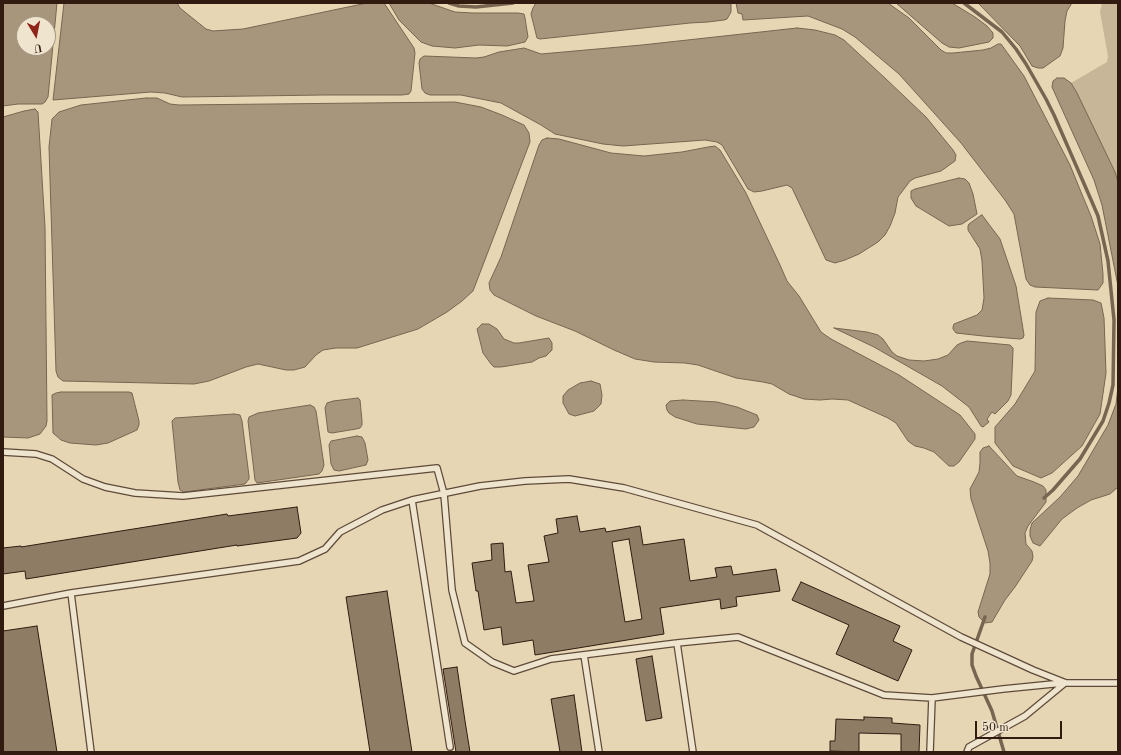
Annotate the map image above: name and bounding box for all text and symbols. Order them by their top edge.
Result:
north arrow [16,16,56,56]
text: U [33,41,43,53]
scale bar [977,713,1064,739]
text: 50 m [982,722,1009,734]

